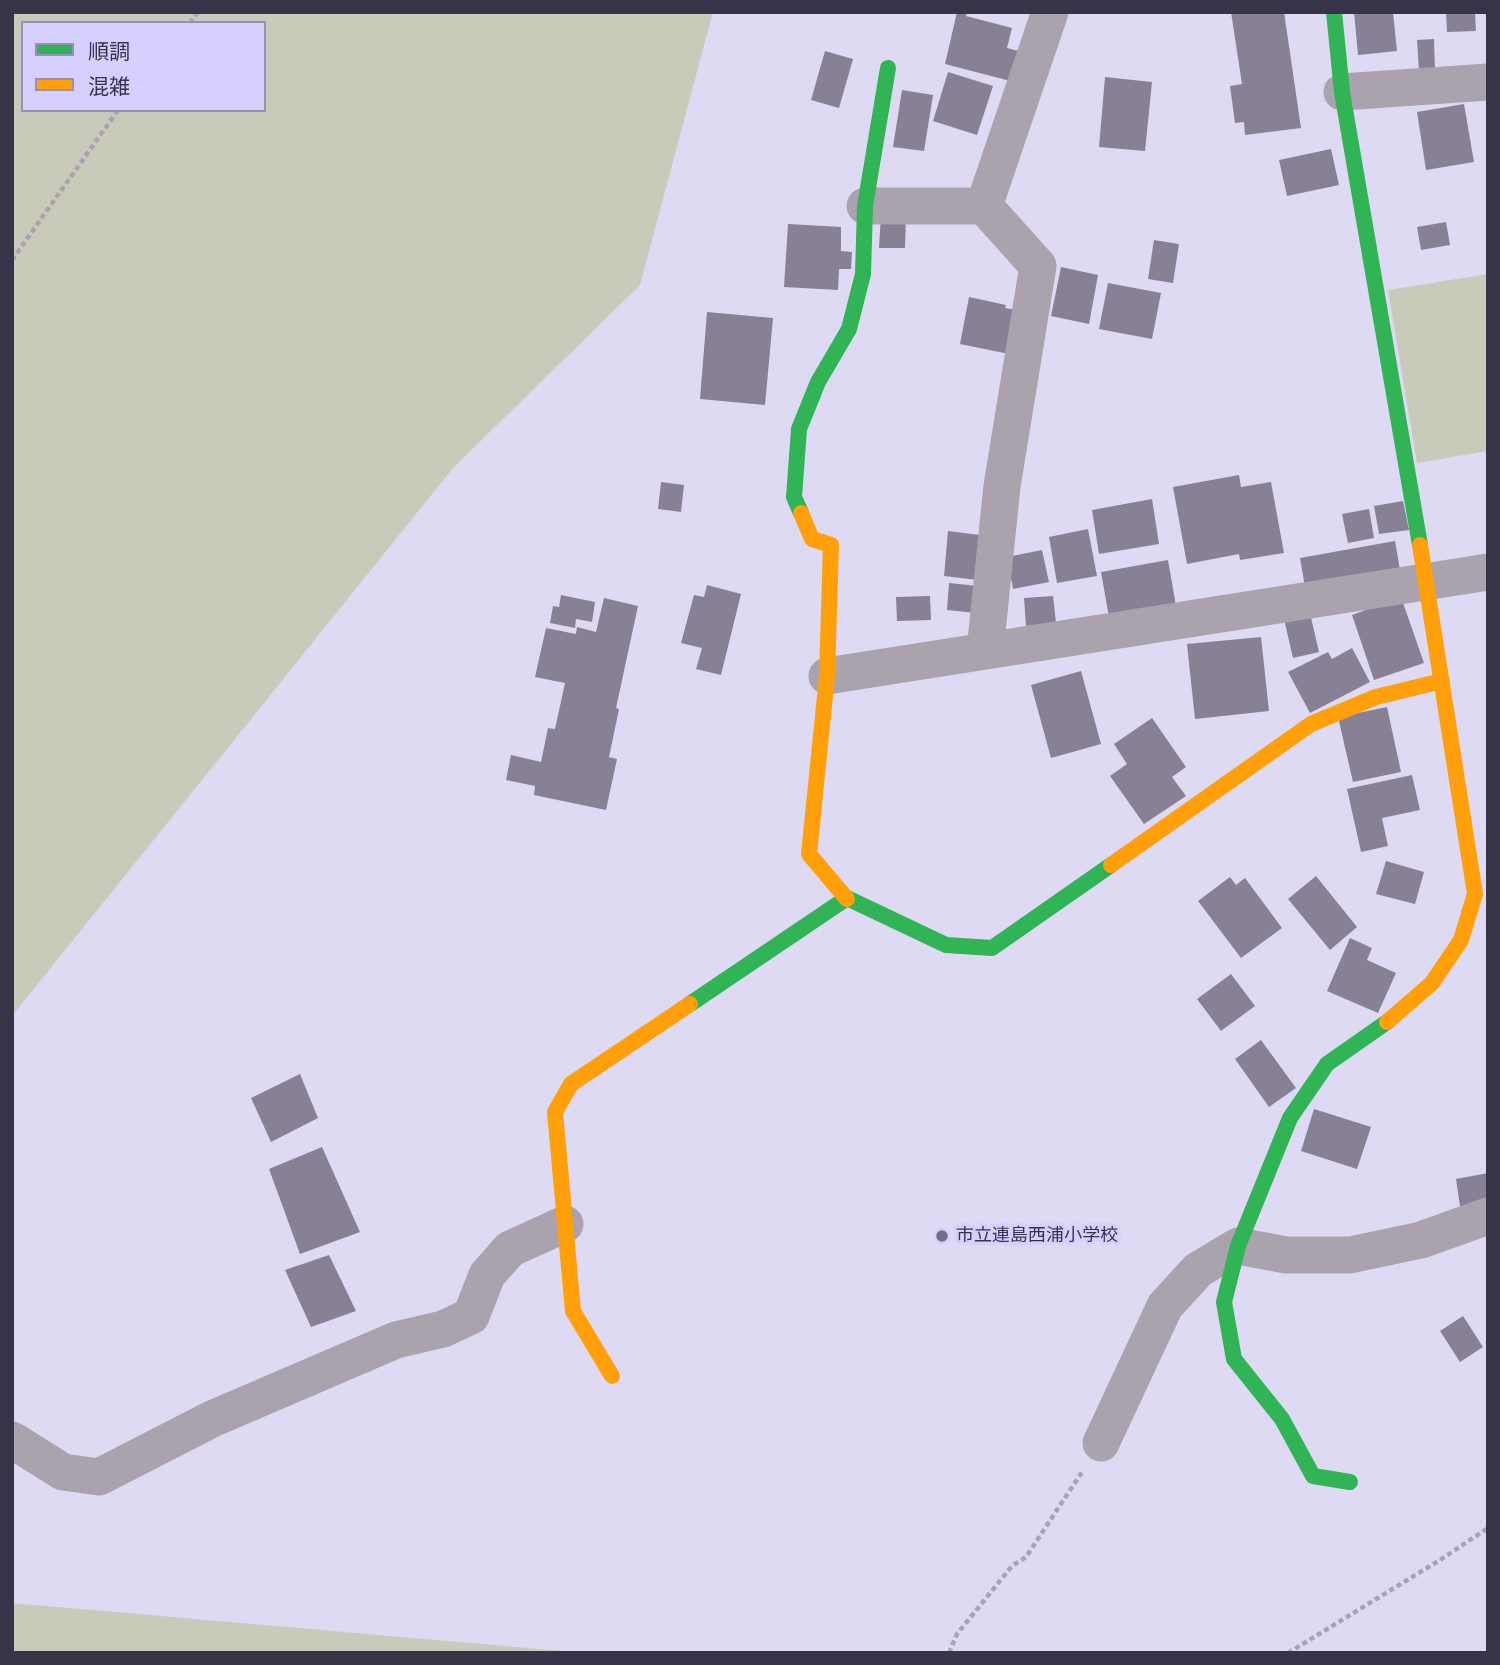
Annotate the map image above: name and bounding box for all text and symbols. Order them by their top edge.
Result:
legend [21,21,266,112]
text: 順調 [88,39,130,65]
text: 混雑 [88,74,130,100]
place label: 市立連島西浦小学校 [956,1225,1118,1247]
marker: 市立連島西浦小学校 [934,1228,950,1244]

